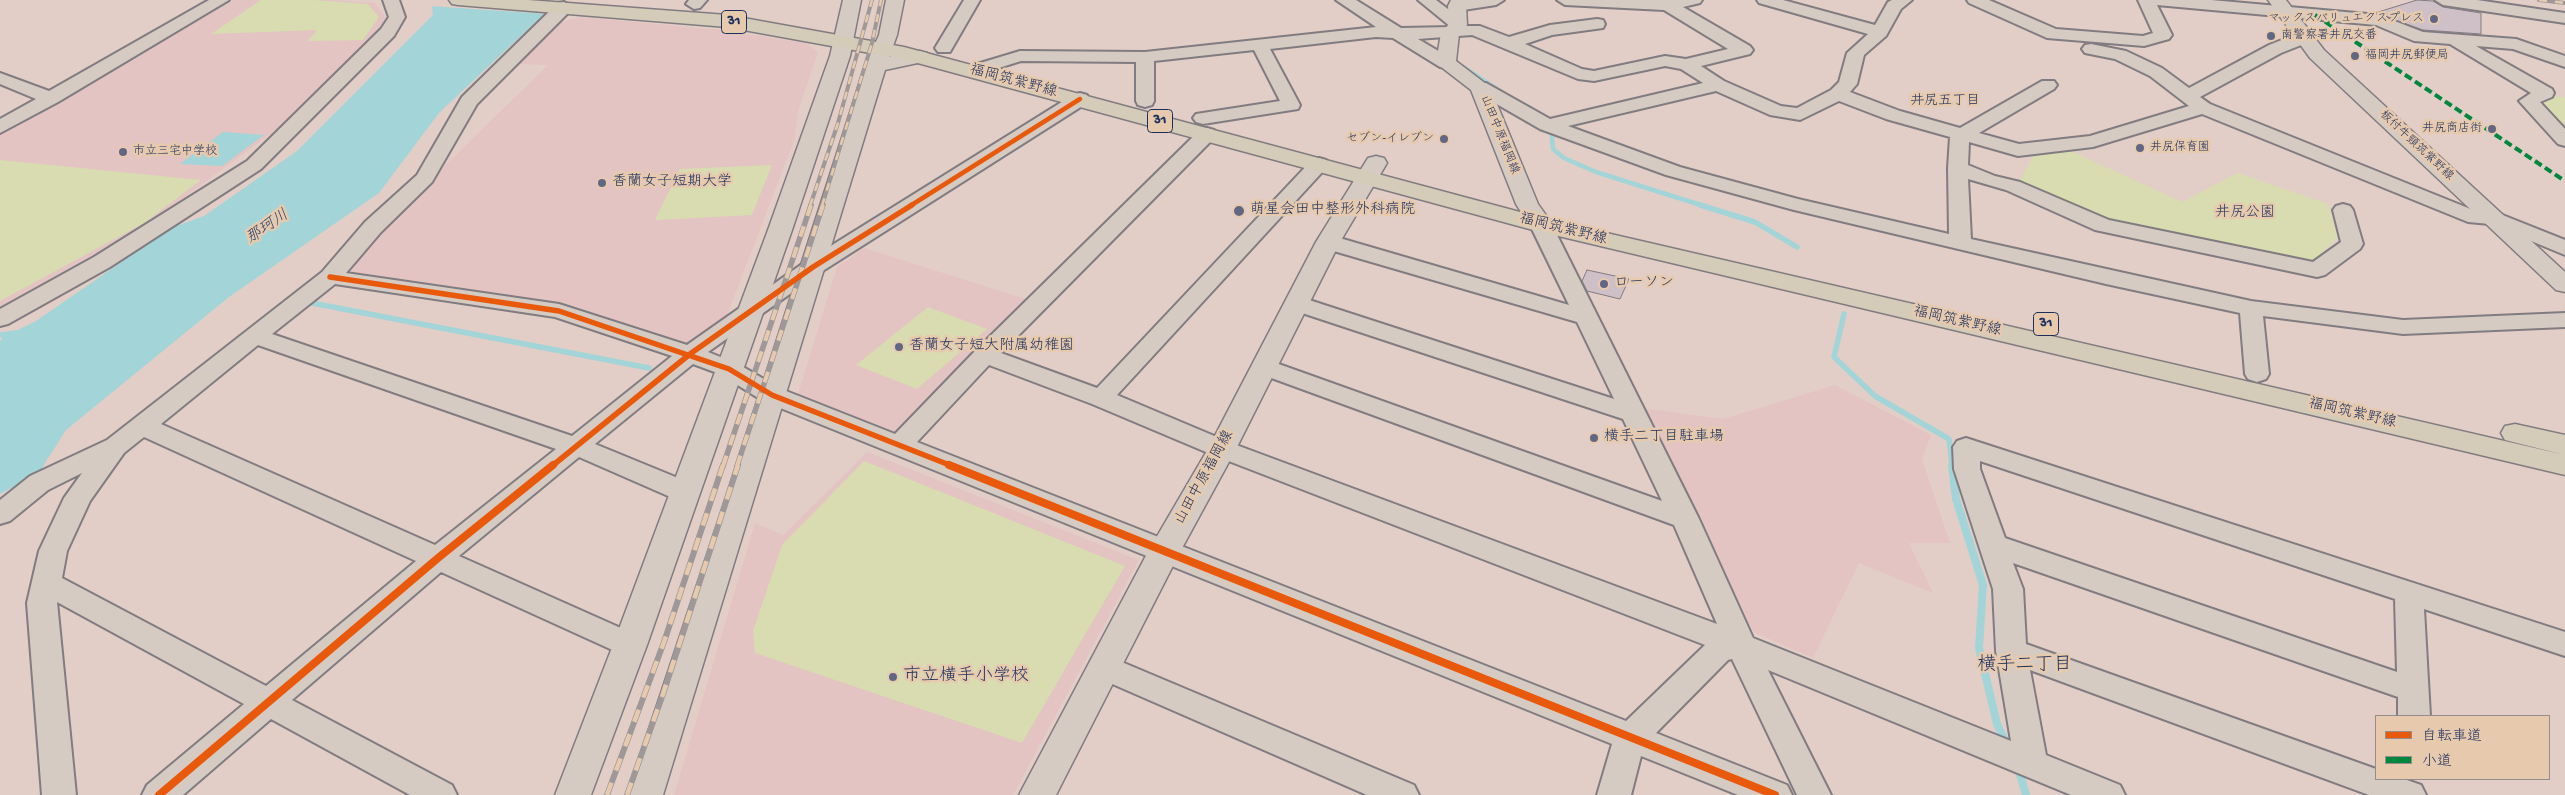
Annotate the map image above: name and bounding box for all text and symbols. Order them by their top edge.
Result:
road number: 31 [722,11,746,34]
place label: マックスバリュエクスプレス [2268,12,2424,26]
marker: マックスバリュエクスプレス [2428,13,2440,25]
place label: 南警察署井尻交番 [2281,29,2377,43]
marker: 南警察署井尻交番 [2265,30,2277,42]
place label: 福岡井尻郵便局 [2365,49,2449,63]
marker: 福岡井尻郵便局 [2349,50,2361,62]
street label: 福岡筑紫野線 [967,62,1059,102]
street label: 山田中原福岡線 [1477,93,1521,177]
district label: 井尻五丁目 [1910,94,1980,110]
street label: 板付牛頸筑紫野線 [2376,108,2456,184]
road number: 31 [1148,110,1172,132]
place label: 井尻商店街 [2422,122,2482,136]
marker: 井尻商店街 [2486,123,2498,135]
place label: セブン-イレブン [1346,132,1434,146]
marker: セブン-イレブン [1438,133,1450,145]
place label: 井尻保育園 [2150,141,2210,155]
marker: 井尻保育園 [2134,142,2146,154]
place label: 市立三宅中学校 [133,145,217,159]
marker: 市立三宅中学校 [117,146,129,158]
place label: 香蘭女子短期大学 [612,174,732,192]
marker: 香蘭女子短期大学 [596,177,608,189]
place label: 萌星会田中整形外科病院 [1250,202,1415,220]
marker: 萌星会田中整形外科病院 [1232,204,1246,218]
park label: 井尻公園 [2215,205,2275,223]
water label: 那珂川 [243,206,293,250]
street label: 福岡筑紫野線 [1517,210,1609,250]
place label: ローソン [1614,275,1674,293]
marker: ローソン [1598,278,1610,290]
street label: 福岡筑紫野線 [1911,303,2003,341]
road number: 31 [2034,312,2058,336]
place label: 香蘭女子短大附属幼稚園 [909,338,1074,356]
marker: 香蘭女子短大附属幼稚園 [893,341,905,353]
street label: 福岡筑紫野線 [2306,395,2398,433]
street label: 山田中原福岡線 [1172,428,1238,528]
place label: 横手二丁目駐車場 [1604,429,1724,447]
marker: 横手二丁目駐車場 [1588,432,1600,444]
district label: 横手二丁目 [1978,655,2072,677]
place label: 市立横手小学校 [903,666,1029,688]
marker: 市立横手小学校 [887,671,899,683]
legend [2375,715,2550,780]
text: 自転車道 [2422,728,2482,746]
text: 小道 [2422,753,2452,771]

